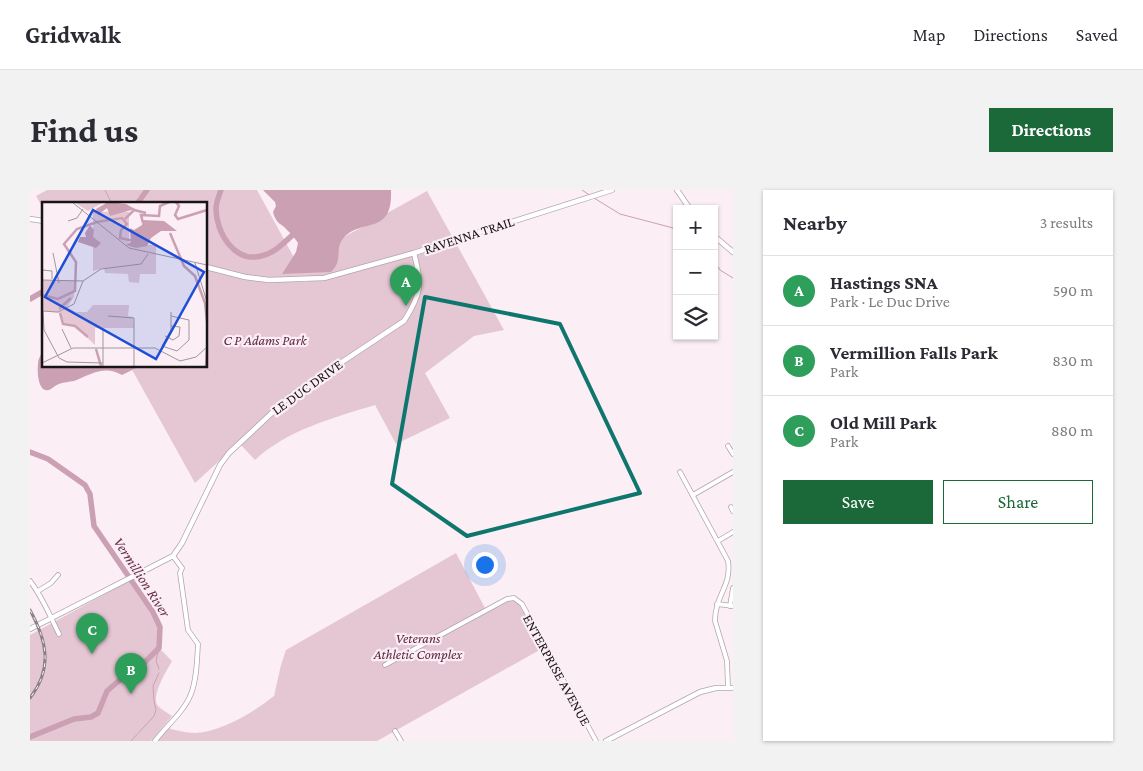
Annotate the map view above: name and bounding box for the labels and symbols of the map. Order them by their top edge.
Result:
inset map [42,202,208,368]
street label: RAVENNA TRAIL [422,213,516,257]
pin: A [390,265,422,306]
park label: C P Adams Park [223,332,307,348]
street label: LE DUC DRIVE [269,356,346,418]
water label: Vermillion River [110,534,174,620]
your location [472,552,498,578]
street label: ENTERPRISE AVENUE [520,612,594,729]
pin: C [76,613,108,654]
park label: Veterans Athletic Complex [373,630,463,662]
pin: B [115,653,147,694]

